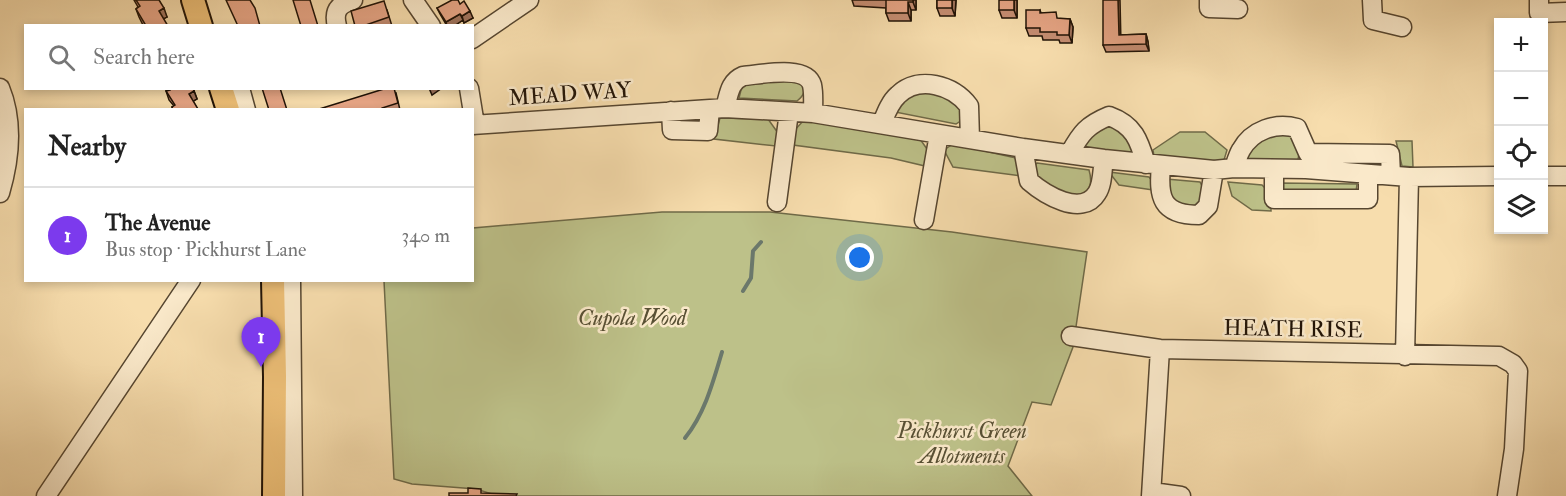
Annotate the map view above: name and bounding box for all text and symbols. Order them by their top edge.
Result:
map controls [1494,18,1548,234]
button: + [1494,18,1548,72]
search box [24,24,474,90]
icon: search [45,41,78,74]
text: Search here [93,43,195,71]
button: − [1494,72,1548,126]
street label: MEAD WAY [508,76,633,112]
button: locate [1494,126,1548,180]
text: Nearby [48,131,126,163]
button: layers [1494,180,1548,234]
text: The Avenue [105,209,210,237]
text: 1 [64,223,71,248]
text: 340 m [402,223,450,248]
text: Bus stop · Pickhurst Lane [105,237,306,262]
your location [845,243,874,272]
park label: Cupola Wood [578,304,688,332]
street label: HEATH RISE [1223,314,1363,344]
pin: 1 [242,318,280,367]
park label: Pickhurst Green Allotments [896,417,1027,470]

